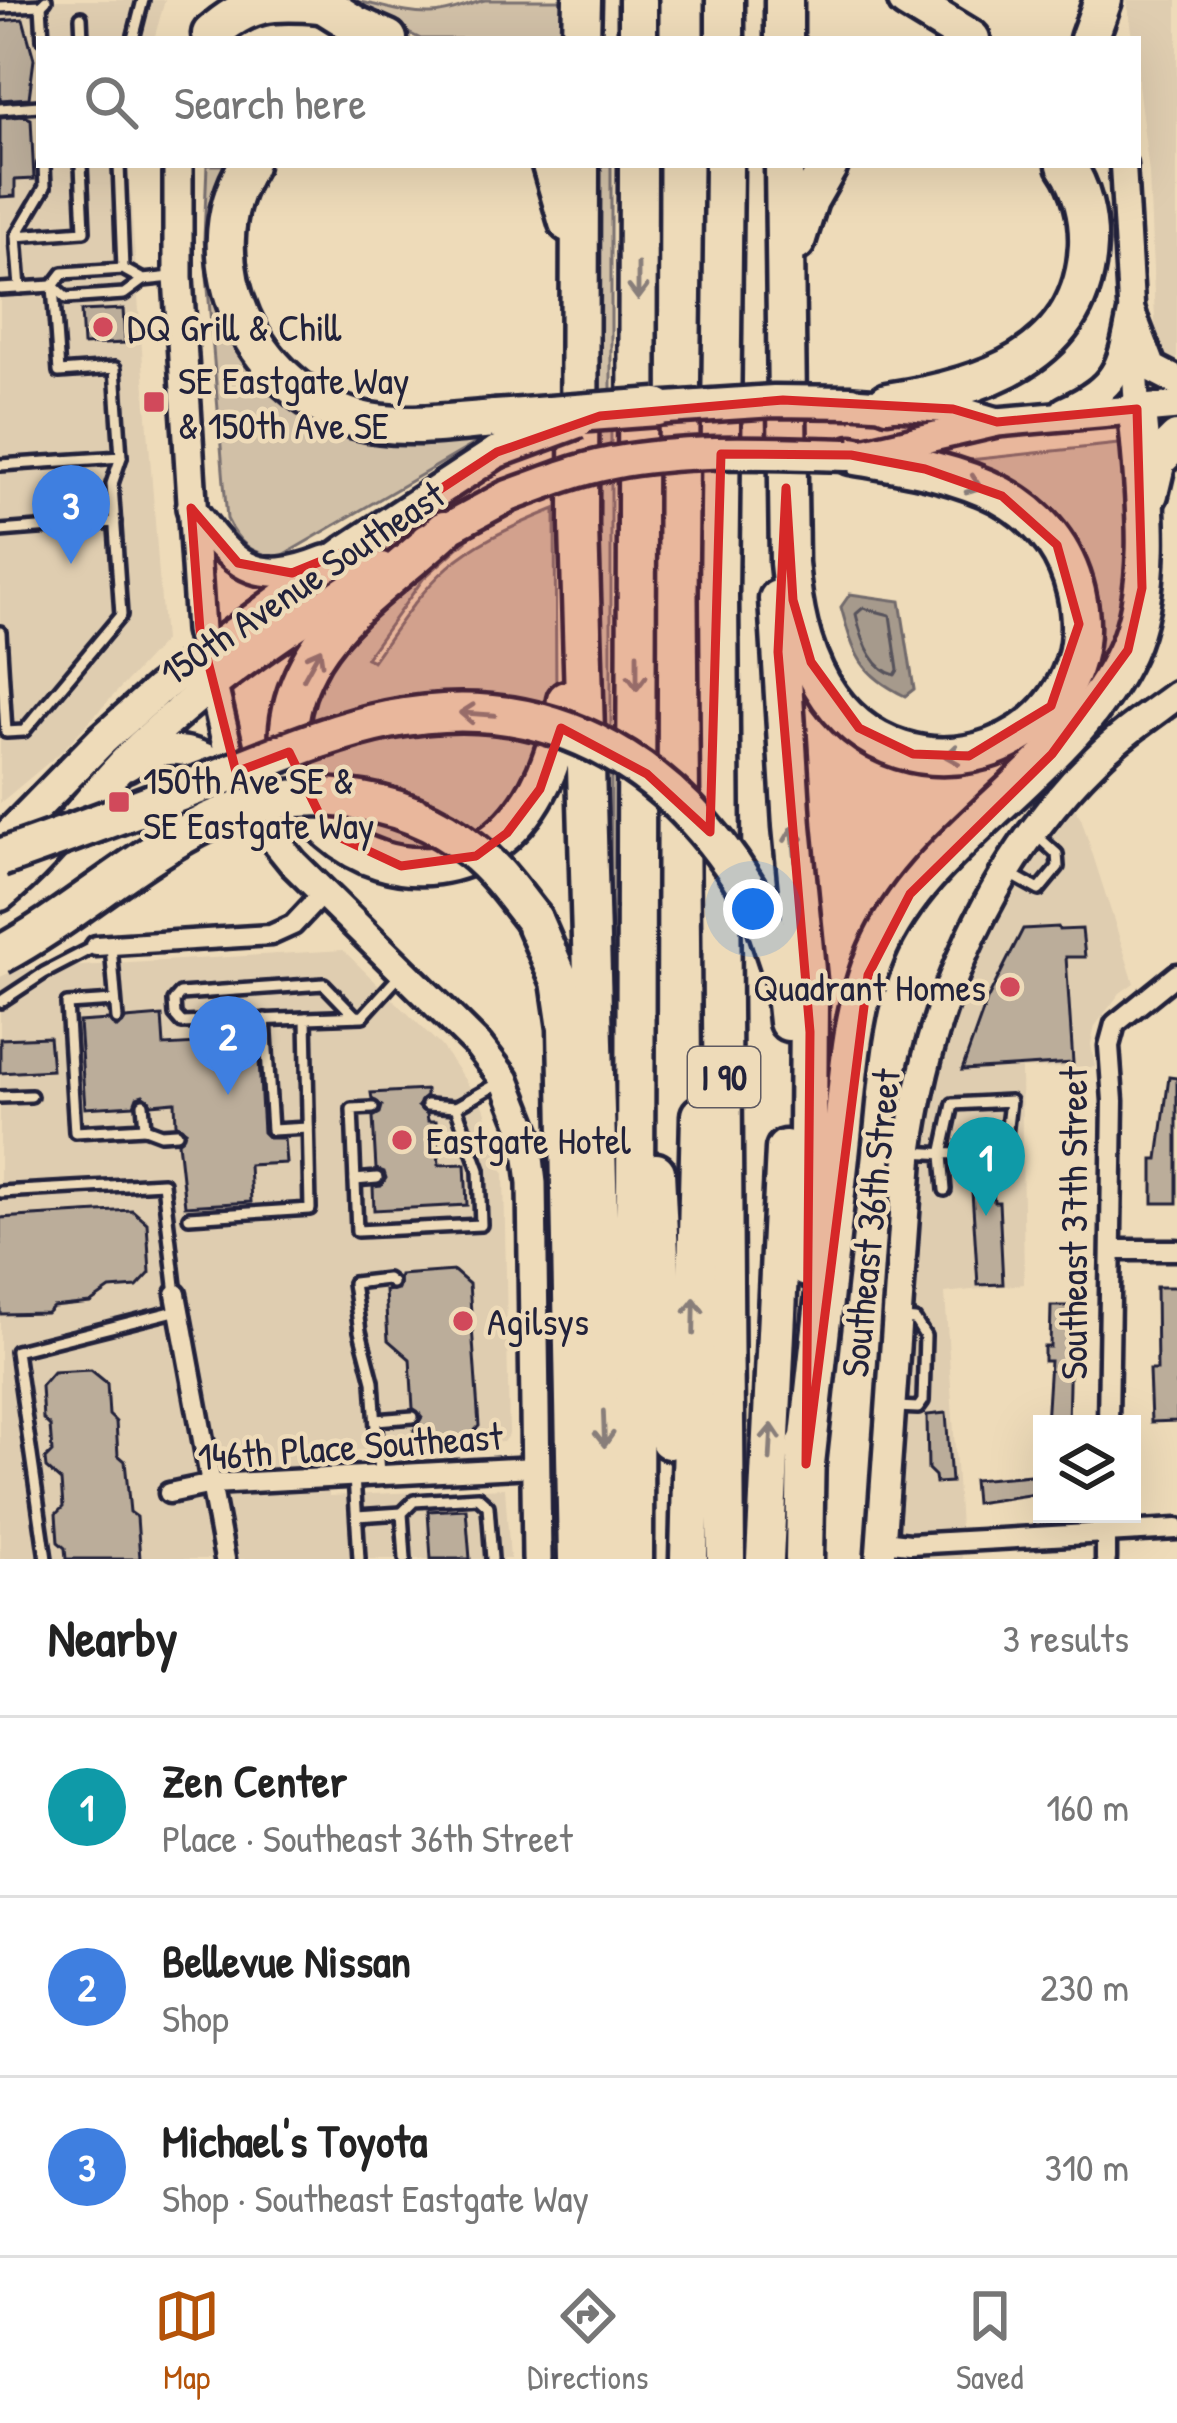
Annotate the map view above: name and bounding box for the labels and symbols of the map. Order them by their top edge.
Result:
one-way arrow [627,262,649,301]
place label: DQ Grill & Chill [127,300,341,353]
marker: DQ Grill & Chill [90,314,116,340]
place label: SE Eastgate Way & 150th Ave SE [178,353,409,451]
marker: SE Eastgate Way & 150th Ave SE [141,389,167,415]
pin: 3 [32,465,110,564]
street label: 150th Avenue Southeast [149,467,455,698]
one-way arrow [946,473,983,494]
one-way arrow [301,647,324,682]
one-way arrow [626,652,648,691]
one-way arrow [458,702,497,725]
one-way arrow [943,743,982,766]
place label: 150th Ave SE & SE Eastgate Way [143,753,374,851]
marker: 150th Ave SE & SE Eastgate Way [106,789,132,815]
one-way arrow [782,825,804,864]
your location [723,879,783,939]
place label: Quadrant Homes [753,960,986,1013]
marker: Quadrant Homes [997,974,1023,1000]
pin: 2 [189,996,267,1095]
road number: I 90 [688,1047,760,1107]
street label: Southeast 36th Street [827,1066,912,1380]
street label: Southeast 37th Street [1046,1066,1099,1380]
place label: Eastgate Hotel [426,1113,631,1166]
pin: 1 [947,1117,1025,1216]
marker: Eastgate Hotel [389,1127,415,1153]
place label: Agilsys [487,1294,589,1347]
one-way arrow [682,1297,705,1336]
marker: Agilsys [450,1308,476,1334]
street label: 146th Place Southeast [196,1408,505,1483]
one-way arrow [593,1409,616,1448]
one-way arrow [760,1423,783,1462]

